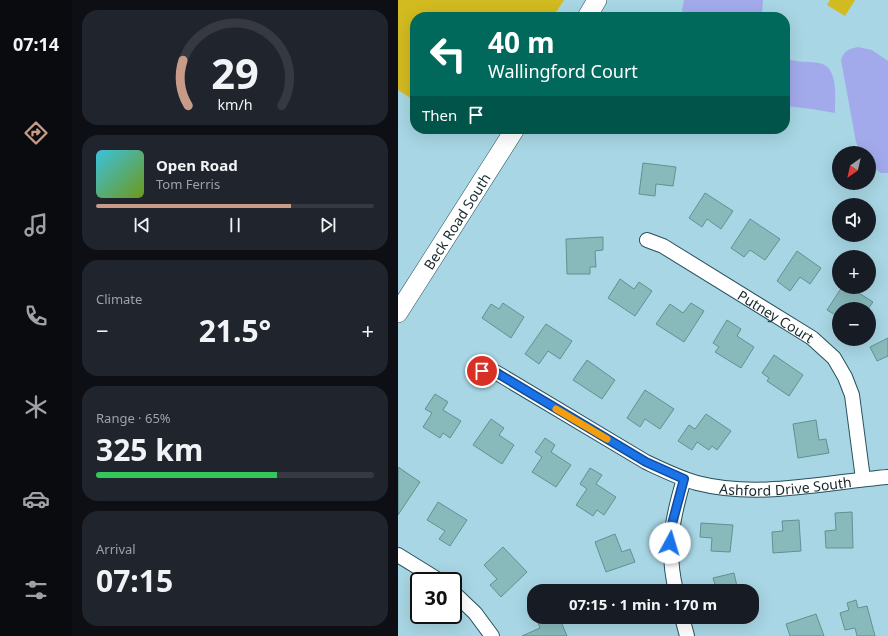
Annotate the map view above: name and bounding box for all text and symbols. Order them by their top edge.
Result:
text: 40 m [488,23,555,61]
icon: left [422,28,474,80]
text: 07:14 [13,32,59,56]
text: 29 [211,44,259,100]
text: Wallingford Court [488,59,638,83]
text: km/h [217,94,253,113]
icon: arrive [465,104,487,126]
text: Then [422,105,457,125]
icon: directions [22,119,50,147]
north arrow [832,146,876,190]
map controls [832,146,876,346]
text: Open Road [156,155,238,175]
street label: Beck Road South [419,169,494,273]
text: Tom Ferris [156,175,220,193]
button: sound [832,198,876,242]
icon: music [22,211,50,239]
icon: previous [131,214,153,236]
icon: pause [224,214,246,236]
icon: next [317,214,339,236]
button: + [832,250,876,294]
street label: Putney Court [734,285,818,347]
text: Climate [96,290,142,308]
icon: phone [22,302,50,330]
button: − [832,302,876,346]
text: 21.5° [199,310,271,351]
text: − [96,315,109,345]
text: + [361,315,374,345]
pin [465,354,499,388]
icon: arrive [471,360,493,382]
icon: climate [22,393,50,421]
text: Range · 65% [96,409,171,427]
text: 325 km [96,429,203,470]
street label: Ashford Drive South [718,472,852,499]
icon: car [22,485,50,513]
position arrow [649,522,691,564]
text: Arrival [96,540,136,558]
text: 07:15 [96,560,173,601]
speed limit sign: 30 [410,572,462,624]
icon: filters [22,576,50,604]
text: 07:15 · 1 min · 170 m [569,594,717,614]

